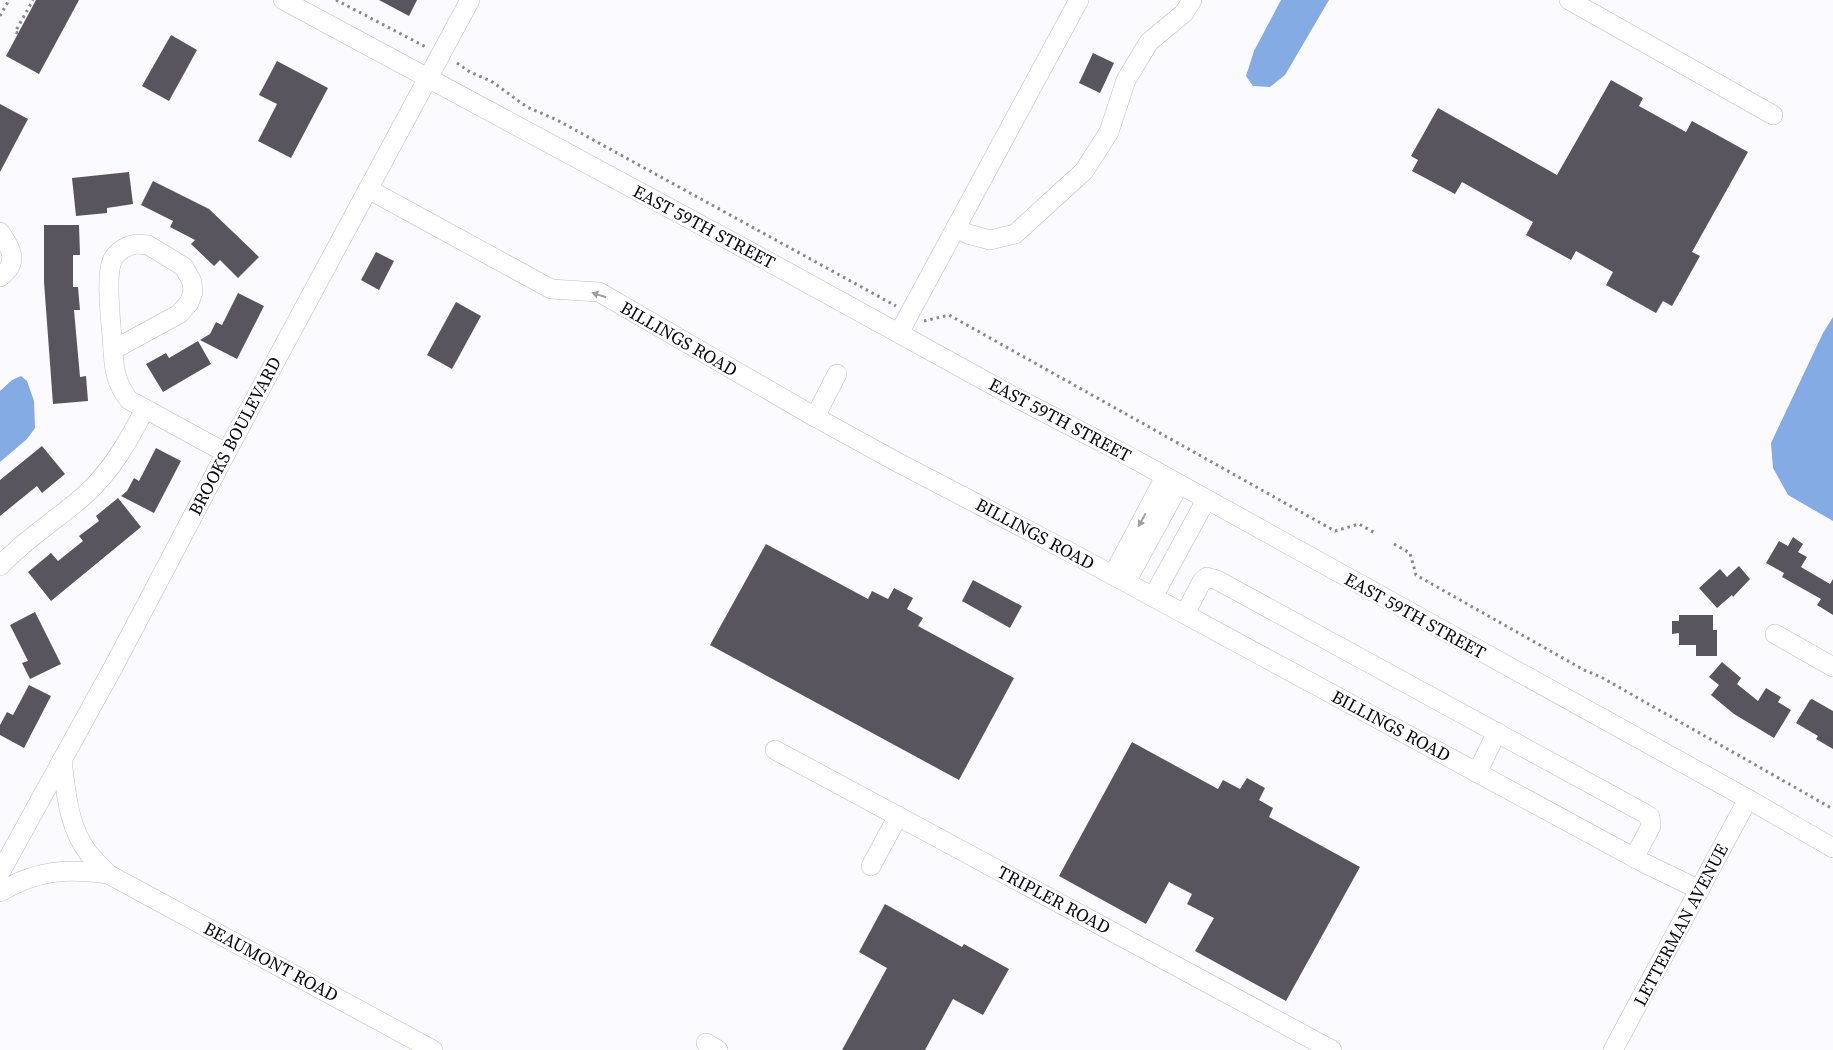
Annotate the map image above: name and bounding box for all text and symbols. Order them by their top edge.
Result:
street label: EAST 59TH STREET [629,178,780,275]
one-way arrow [591,290,606,298]
street label: BILLINGS ROAD [616,295,742,382]
street label: BROOKS BOULEVARD [182,352,287,519]
street label: EAST 59TH STREET [985,371,1136,468]
street label: BILLINGS ROAD [971,492,1099,575]
one-way arrow [1138,513,1146,527]
street label: EAST 59TH STREET [1340,566,1491,665]
street label: BILLINGS ROAD [1327,684,1455,767]
street label: LETTERMAN AVENUE [1627,839,1734,1010]
street label: TRIPLER ROAD [993,859,1115,940]
street label: BEAUMONT ROAD [199,915,343,1008]

